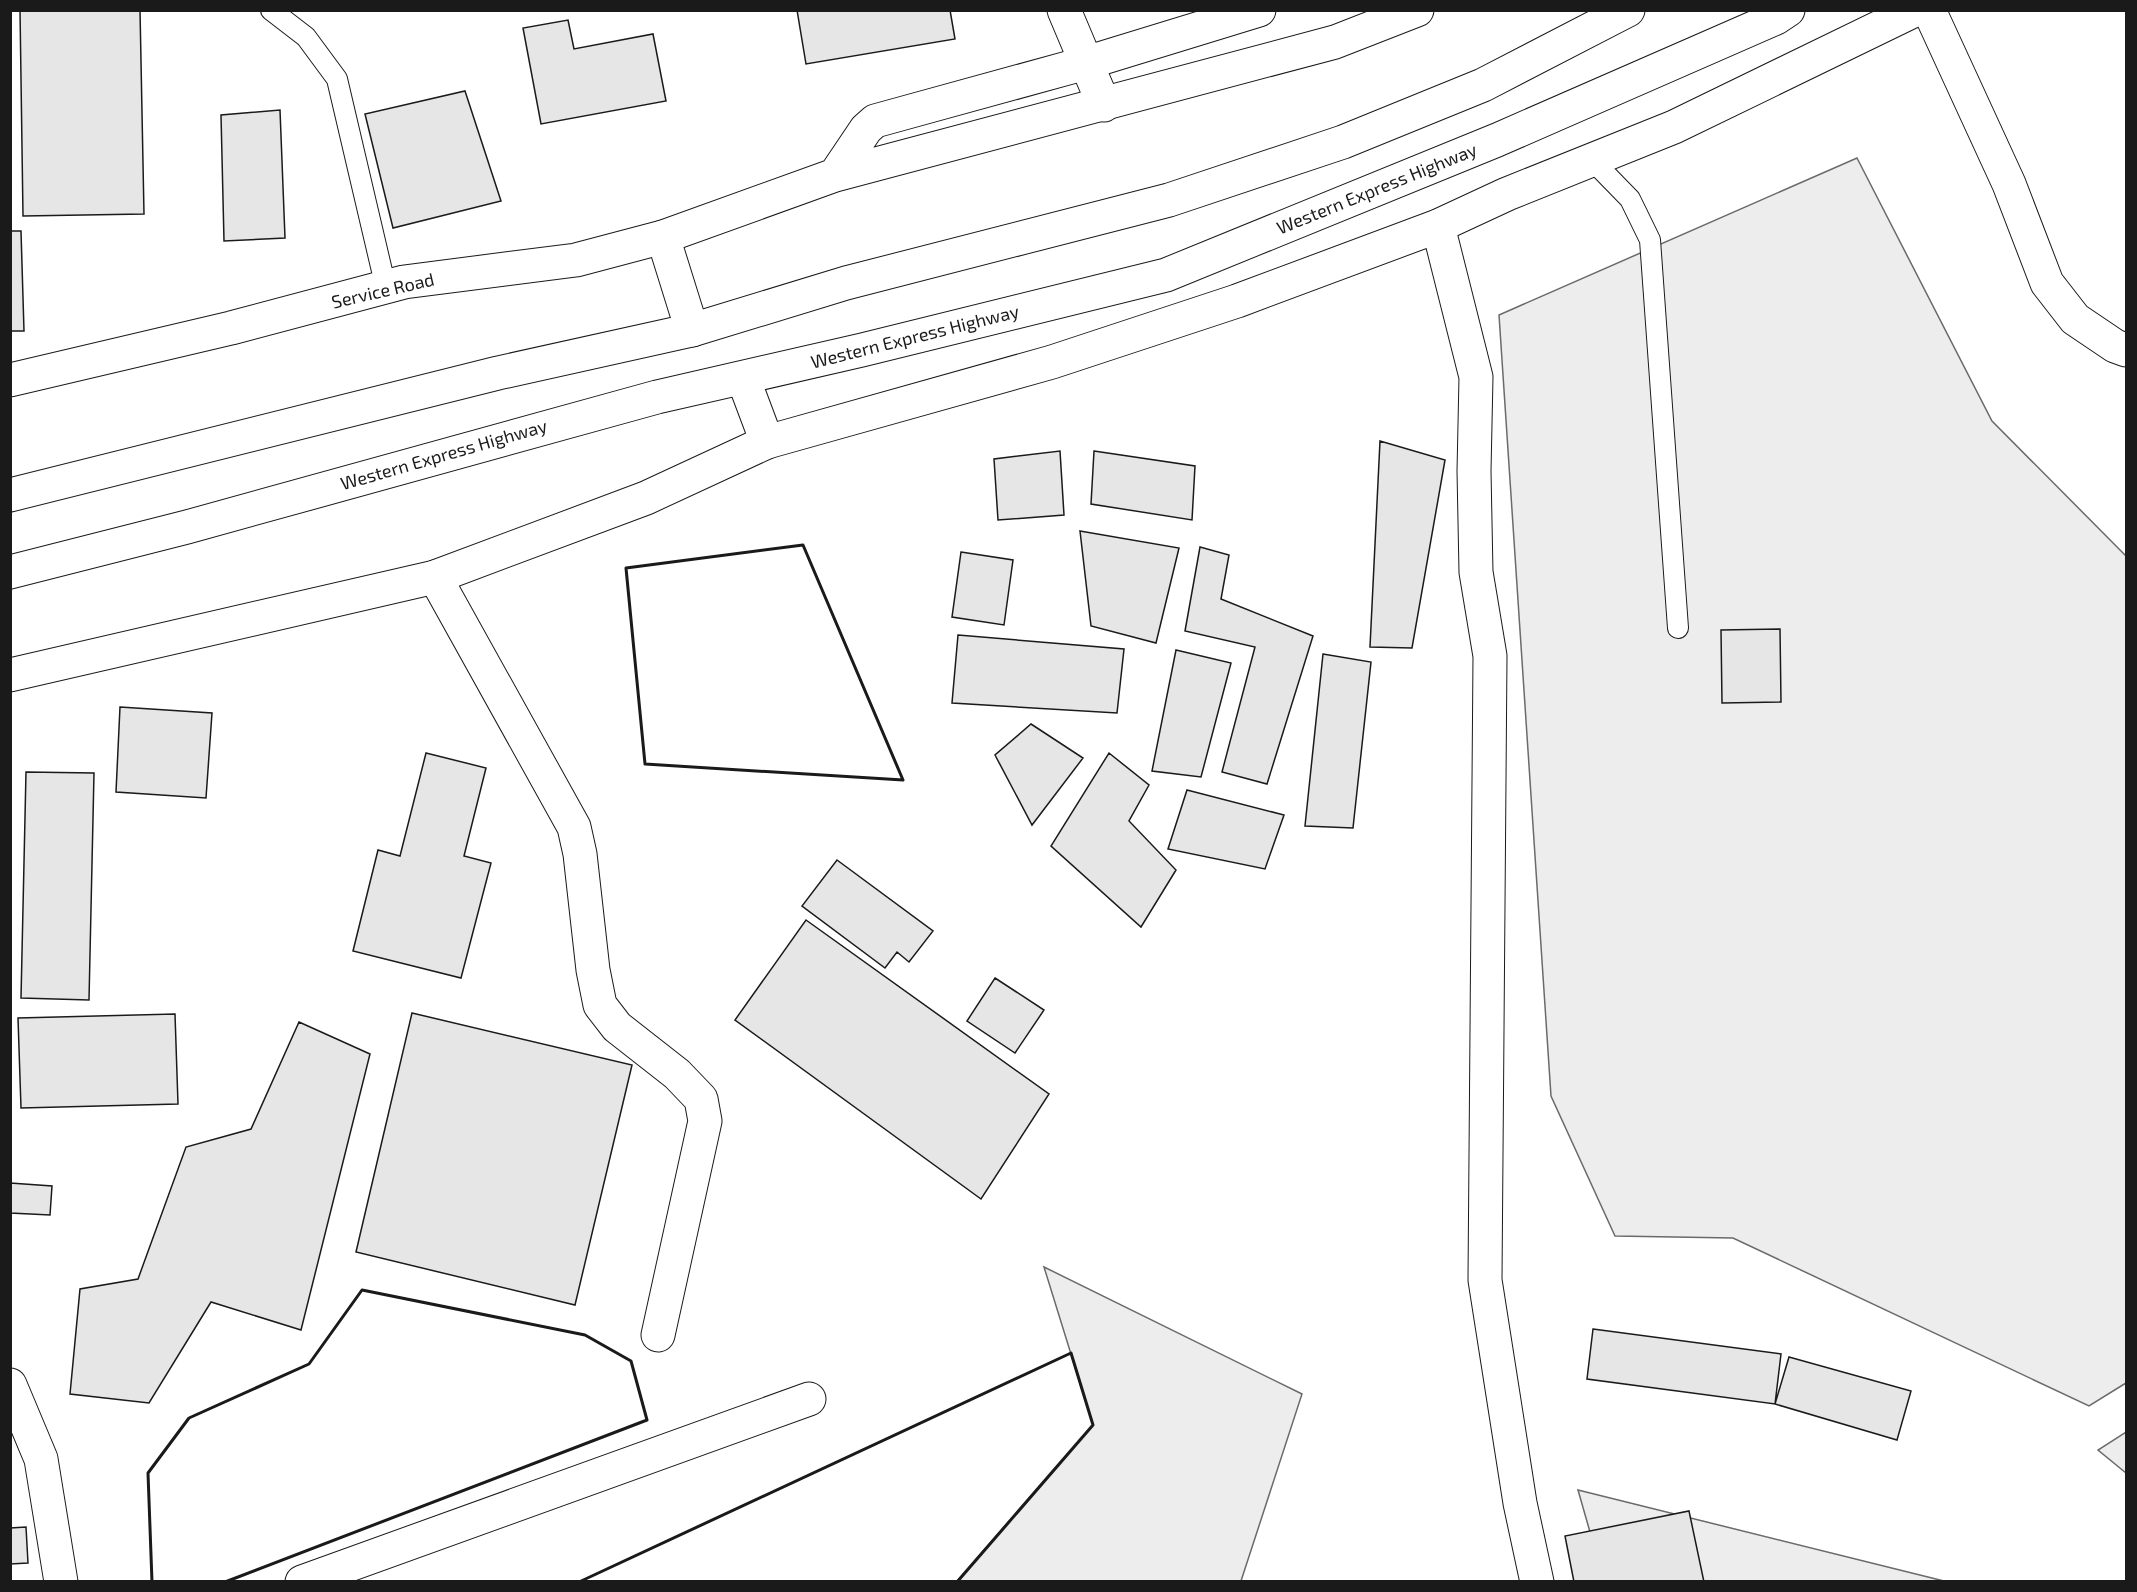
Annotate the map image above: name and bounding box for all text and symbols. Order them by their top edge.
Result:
street label: Western Express Highway [1273,138,1480,238]
street label: Service Road [329,268,436,313]
street label: Western Express Highway [808,299,1022,373]
street label: Western Express Highway [338,414,550,494]

